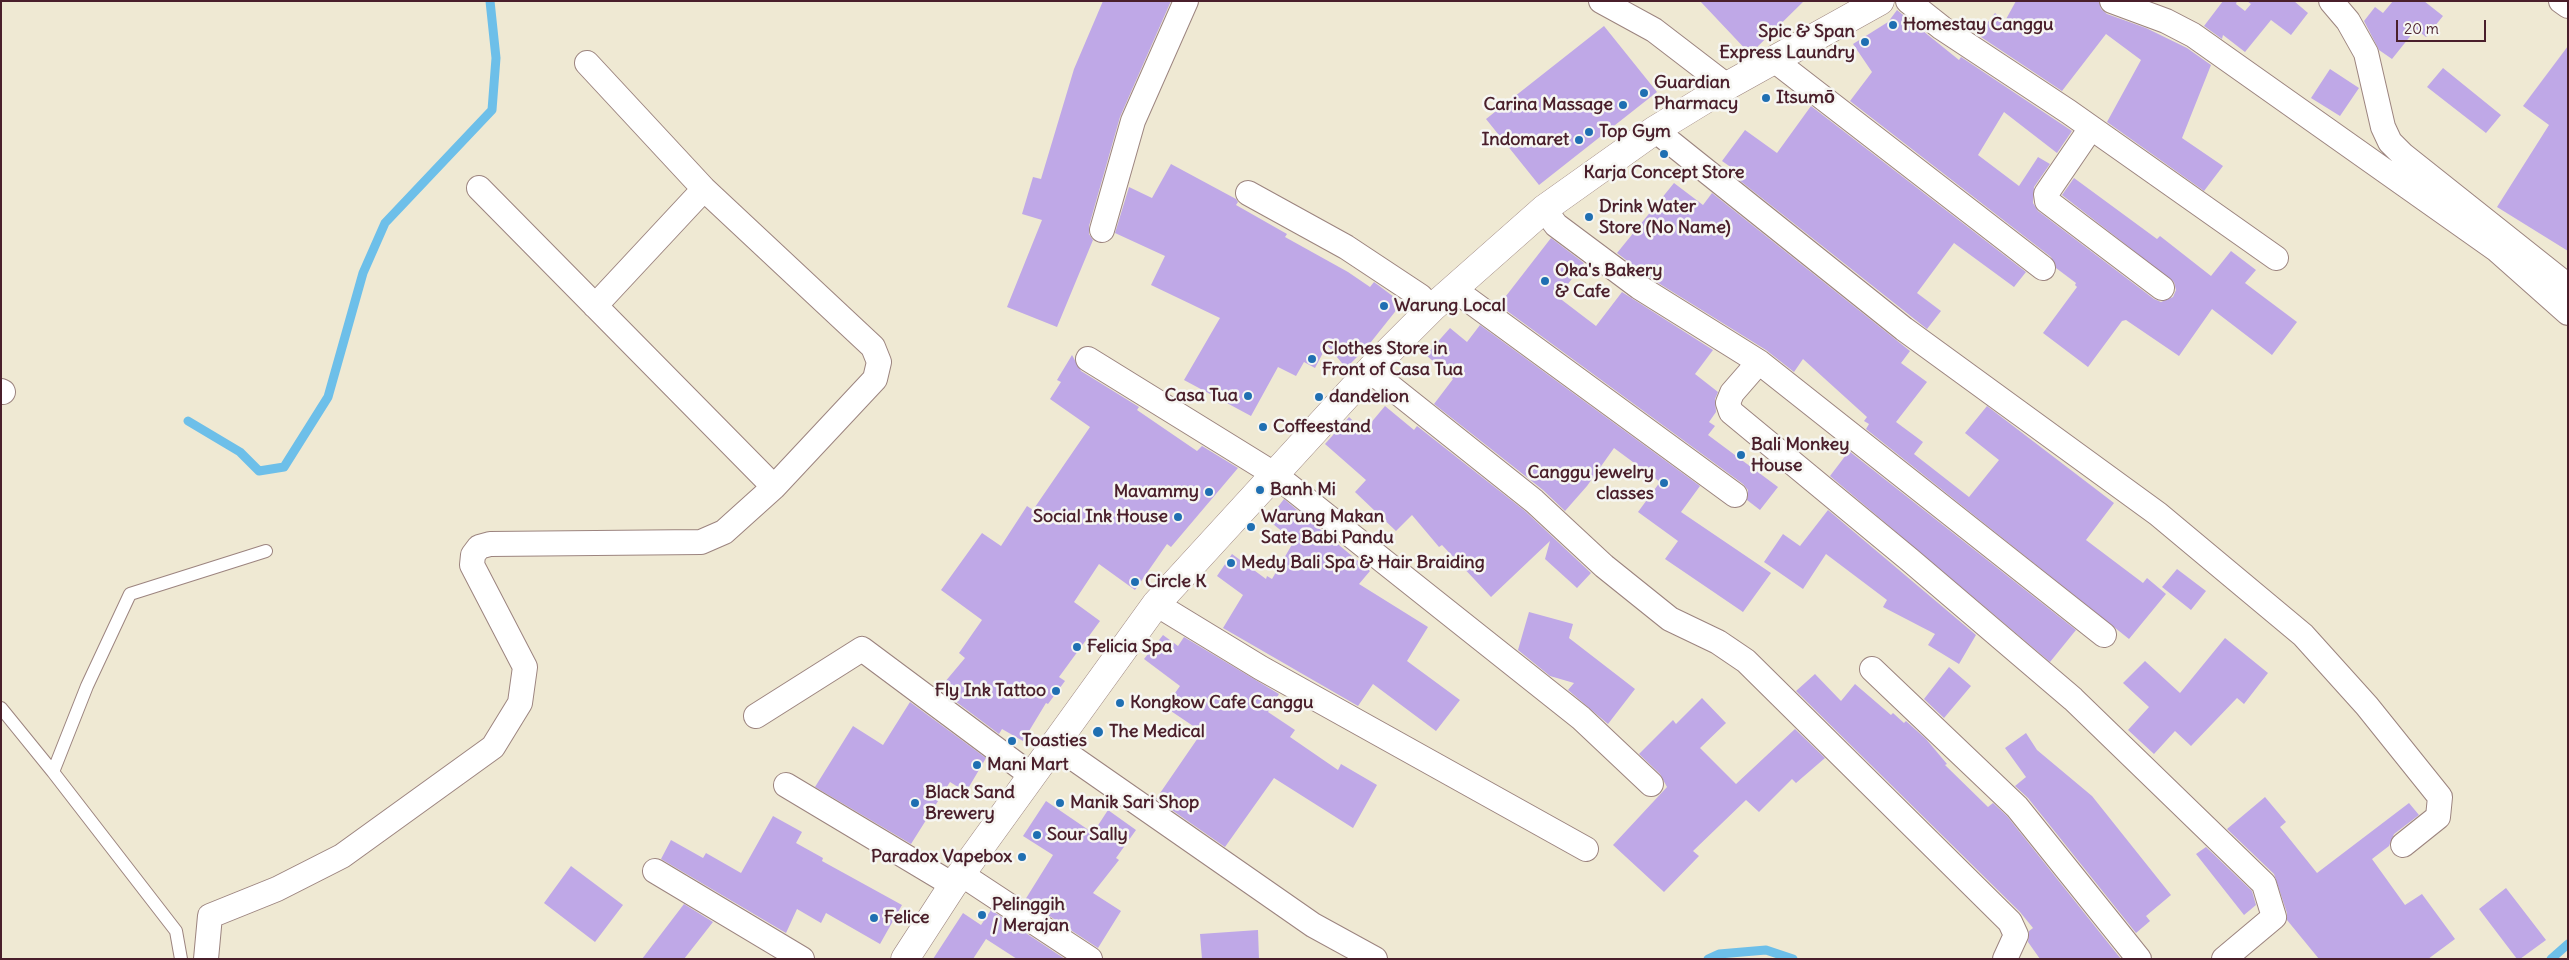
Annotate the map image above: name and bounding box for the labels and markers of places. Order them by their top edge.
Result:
place label: Homestay Canggu [1903,14,2053,36]
marker: Homestay Canggu [1887,19,1899,31]
place label: Spic & Span Express Laundry [1719,21,1855,64]
marker: Spic & Span Express Laundry [1859,36,1871,48]
place label: Guardian Pharmacy [1654,72,1738,115]
marker: Guardian Pharmacy [1638,87,1650,99]
place label: Itsumō [1776,87,1835,109]
marker: Itsumō [1760,92,1772,104]
place label: Carina Massage [1484,94,1613,116]
marker: Carina Massage [1617,99,1629,111]
place label: Top Gym [1599,121,1671,143]
marker: Top Gym [1583,126,1595,138]
place label: Indomaret [1482,129,1569,151]
marker: Indomaret [1573,134,1585,146]
marker: Karja Concept Store [1658,148,1670,160]
place label: Karja Concept Store [1584,162,1744,184]
place label: Drink Water Store (No Name) [1599,196,1731,238]
marker: Drink Water Store (No Name) [1583,211,1595,223]
place label: Oka's Bakery & Cafe [1555,260,1663,302]
marker: Oka's Bakery & Cafe [1539,275,1551,287]
place label: Warung Local [1394,295,1506,317]
marker: Warung Local [1378,300,1390,312]
place label: Clothes Store in Front of Casa Tua [1322,338,1463,380]
marker: Clothes Store in Front of Casa Tua [1306,353,1318,365]
place label: Casa Tua [1164,385,1238,407]
place label: dandelion [1329,386,1409,408]
marker: Casa Tua [1242,390,1254,402]
marker: dandelion [1313,391,1325,403]
place label: Coffeestand [1273,416,1371,438]
marker: Coffeestand [1257,421,1269,433]
place label: Bali Monkey House [1751,434,1849,476]
marker: Bali Monkey House [1735,449,1747,461]
place label: Canggu jewelry classes [1528,462,1654,504]
marker: Canggu jewelry classes [1658,477,1670,489]
place label: Banh Mi [1270,479,1336,501]
place label: Mavammy [1114,481,1199,503]
marker: Banh Mi [1254,484,1266,496]
marker: Mavammy [1203,486,1215,498]
place label: Social Ink House [1033,506,1168,528]
place label: Warung Makan Sate Babi Pandu [1261,506,1394,548]
marker: Social Ink House [1172,511,1184,523]
marker: Warung Makan Sate Babi Pandu [1245,521,1257,533]
place label: Medy Bali Spa & Hair Braiding [1241,552,1485,574]
marker: Medy Bali Spa & Hair Braiding [1225,557,1237,569]
place label: Circle K [1145,571,1206,593]
marker: Circle K [1129,576,1141,588]
place label: Felicia Spa [1087,636,1172,658]
marker: Felicia Spa [1071,641,1083,653]
place label: Fly Ink Tattoo [935,680,1046,702]
marker: Fly Ink Tattoo [1050,685,1062,697]
place label: Kongkow Cafe Canggu [1130,692,1314,714]
marker: Kongkow Cafe Canggu [1114,697,1126,709]
place label: The Medical [1109,721,1205,743]
marker: The Medical [1091,725,1105,739]
place label: Toasties [1022,730,1087,752]
marker: Toasties [1006,735,1018,747]
place label: Mani Mart [987,754,1069,776]
marker: Mani Mart [971,759,983,771]
place label: Black Sand Brewery [925,782,1015,824]
place label: Manik Sari Shop [1070,792,1199,814]
marker: Black Sand Brewery [909,797,921,809]
marker: Manik Sari Shop [1054,797,1066,809]
place label: Sour Sally [1047,824,1128,846]
marker: Sour Sally [1031,829,1043,841]
place label: Paradox Vapebox [871,846,1012,868]
marker: Paradox Vapebox [1016,851,1028,863]
place label: Pelinggih / Merajan [992,894,1069,936]
place label: Felice [884,907,930,929]
marker: Pelinggih / Merajan [976,909,988,921]
marker: Felice [868,912,880,924]

